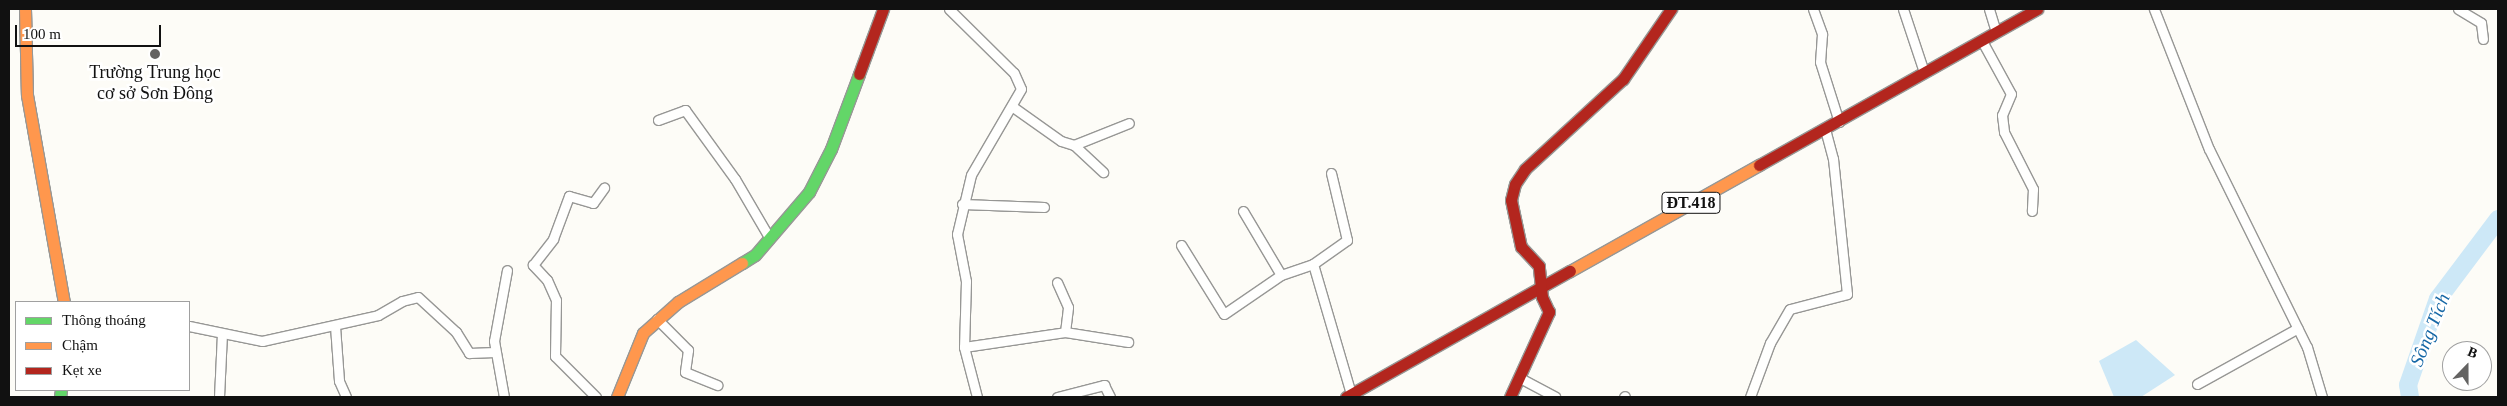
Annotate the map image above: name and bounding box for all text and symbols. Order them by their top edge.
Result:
scale bar [18,15,164,47]
text: 100 m [23,26,61,42]
marker: Trường Trung học cơ sở Sơn Đông [149,48,161,60]
place label: Trường Trung học cơ sở Sơn Đông [89,62,221,104]
road number: ĐT.418 [1661,190,1721,217]
water label: Sông Tích [2405,290,2455,370]
legend [15,301,190,391]
text: Thông thoáng [62,312,146,328]
text: Chậm [62,337,98,353]
north arrow [2442,341,2492,391]
text: B [2465,344,2480,361]
text: Kẹt xe [62,362,102,378]

